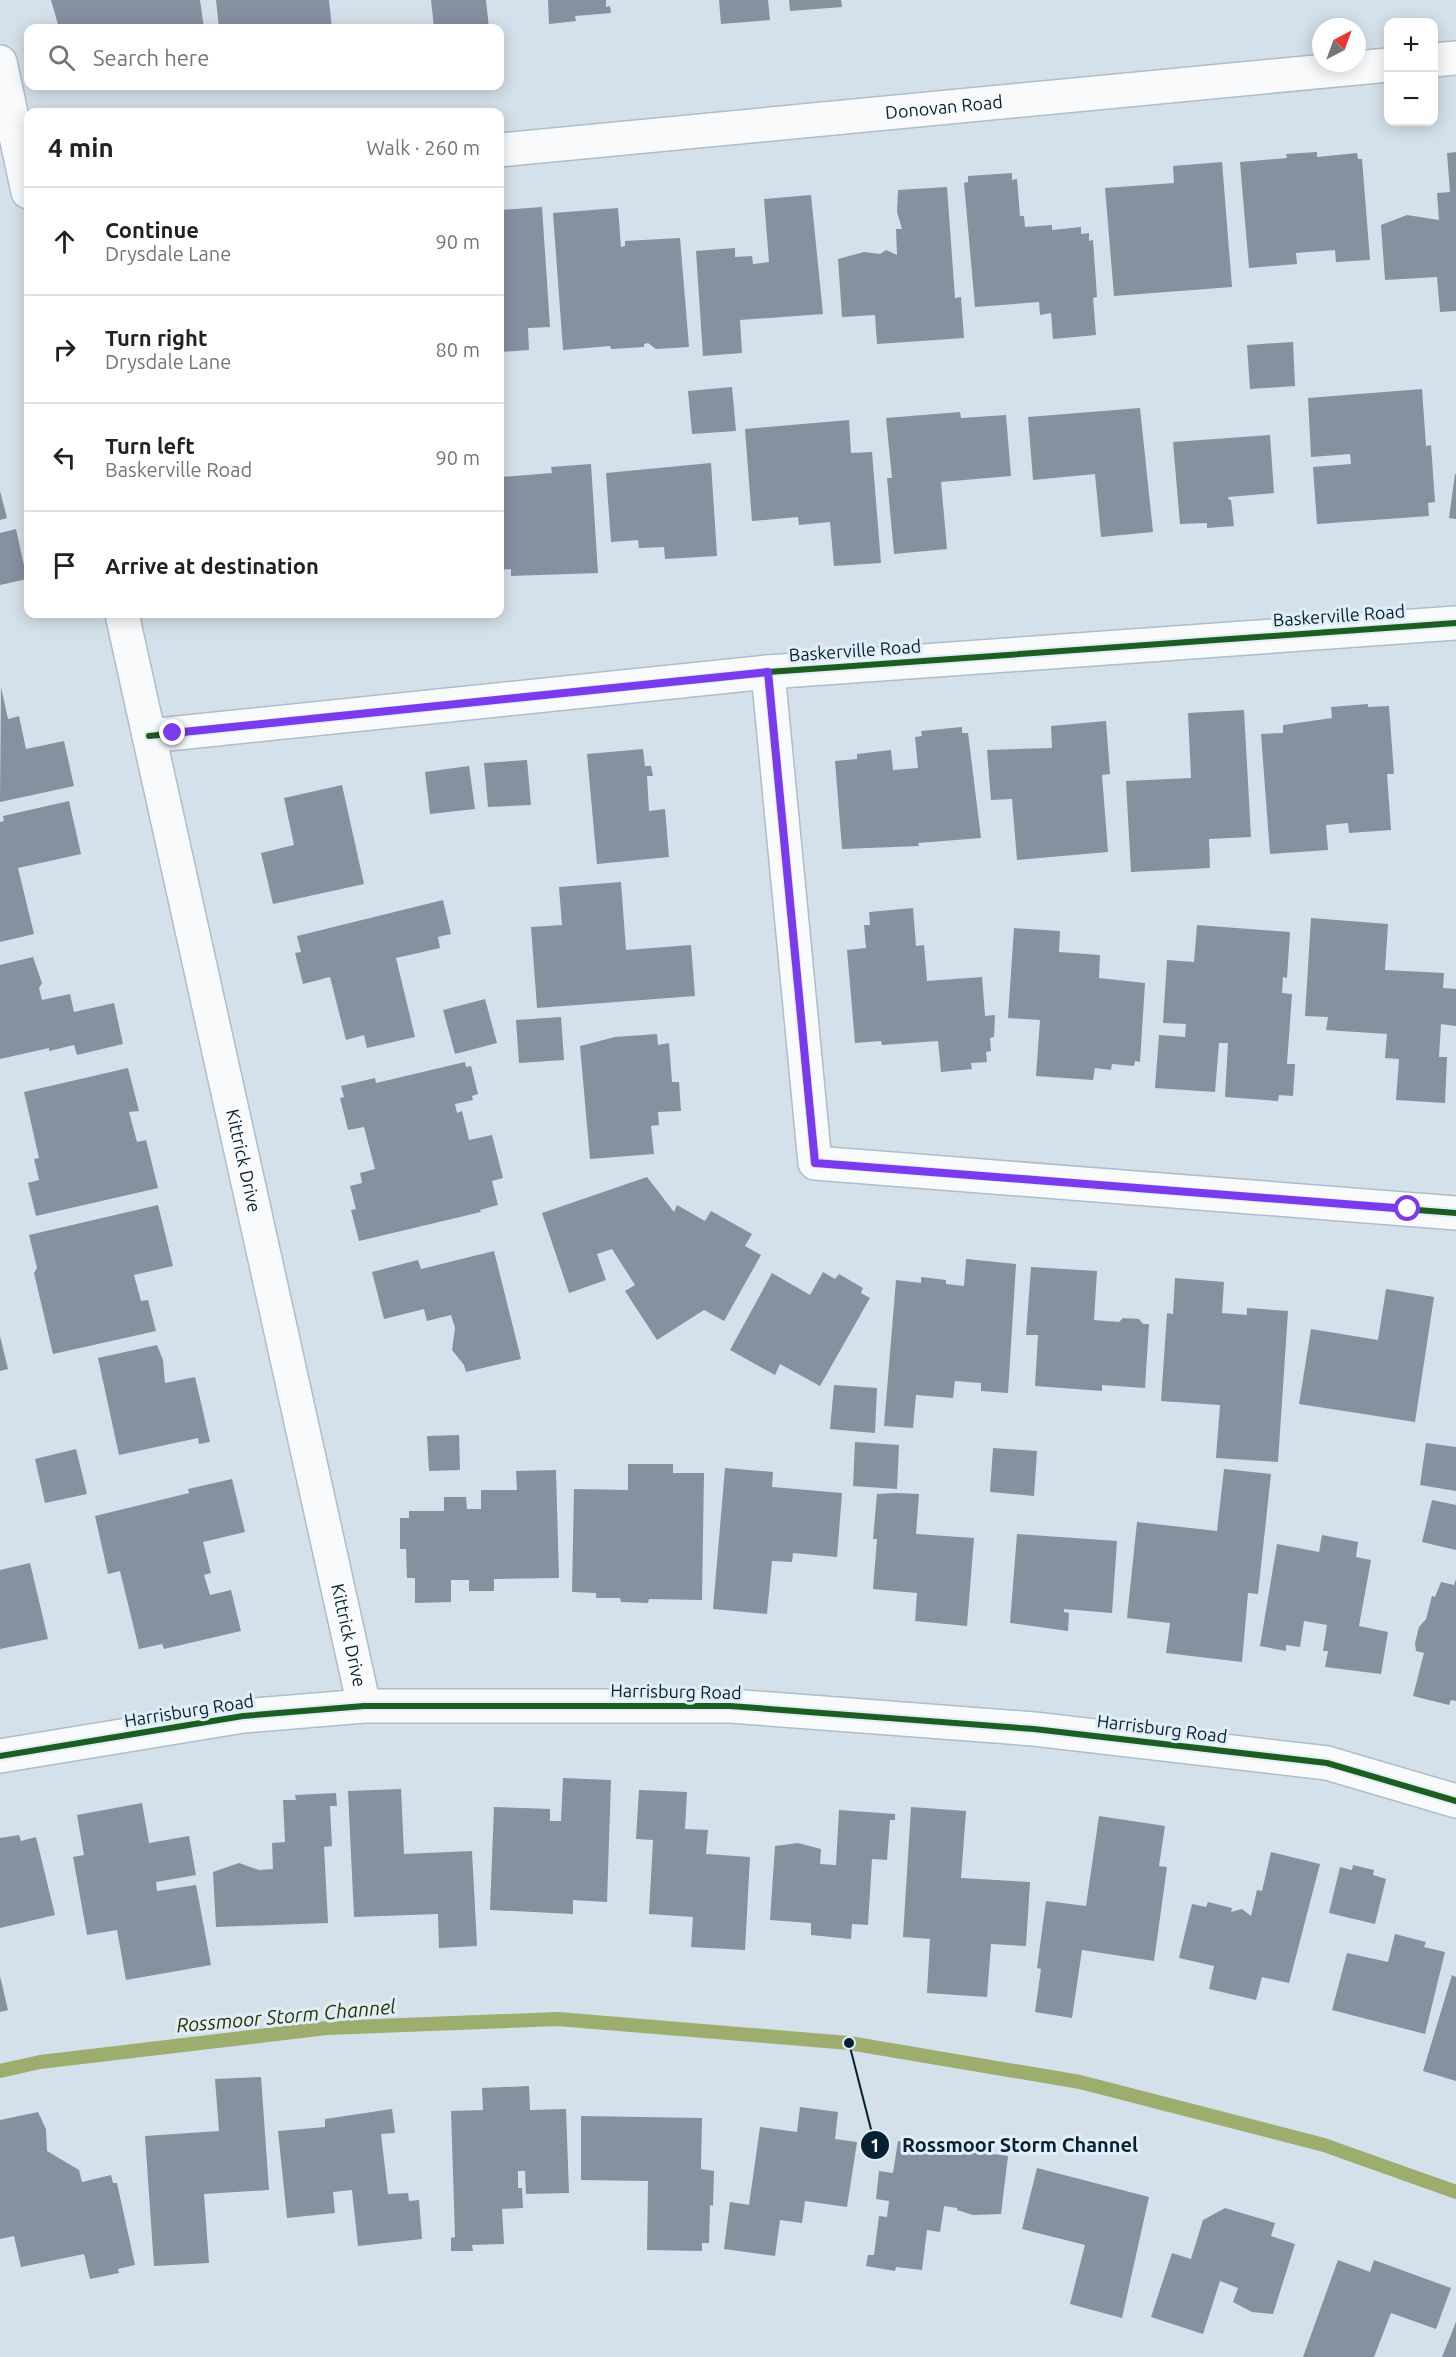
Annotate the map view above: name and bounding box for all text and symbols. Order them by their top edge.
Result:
north arrow [1312,18,1366,72]
map controls [1384,18,1438,126]
button: + [1384,18,1438,72]
search box [24,24,504,90]
icon: search [45,41,78,74]
text: Search here [93,45,209,70]
button: − [1384,72,1438,126]
street label: Donovan Road [884,91,1004,122]
text: 4 min [48,133,114,162]
text: Walk · 260 m [367,136,480,159]
text: Continue [105,217,199,242]
icon: ahead [48,225,81,258]
text: 90 m [436,230,480,253]
text: Drysdale Lane [105,242,231,265]
text: Turn right [105,325,207,350]
icon: right [48,333,81,366]
text: 80 m [436,338,480,361]
text: Drysdale Lane [105,350,231,373]
text: Turn left [105,433,195,458]
icon: left [48,441,81,474]
text: 90 m [436,446,480,469]
text: Baskerville Road [105,458,252,481]
icon: arrive [48,549,81,582]
text: Arrive at destination [105,553,319,578]
street label: Baskerville Road [1272,600,1406,630]
street label: Baskerville Road [788,635,922,665]
route end [159,719,185,745]
street label: Kittrick Drive [223,1107,265,1214]
route start [1394,1195,1420,1221]
street label: Kittrick Drive [328,1581,370,1689]
street label: Harrisburg Road [610,1680,742,1702]
street label: Harrisburg Road [122,1690,255,1730]
street label: Harrisburg Road [1096,1710,1228,1746]
water label: Rossmoor Storm Channel [175,1994,397,2037]
callout: Rossmoor Storm Channel [860,2126,1150,2164]
text: Rossmoor Storm Channel [902,2133,1138,2156]
text: 1 [870,2135,880,2155]

